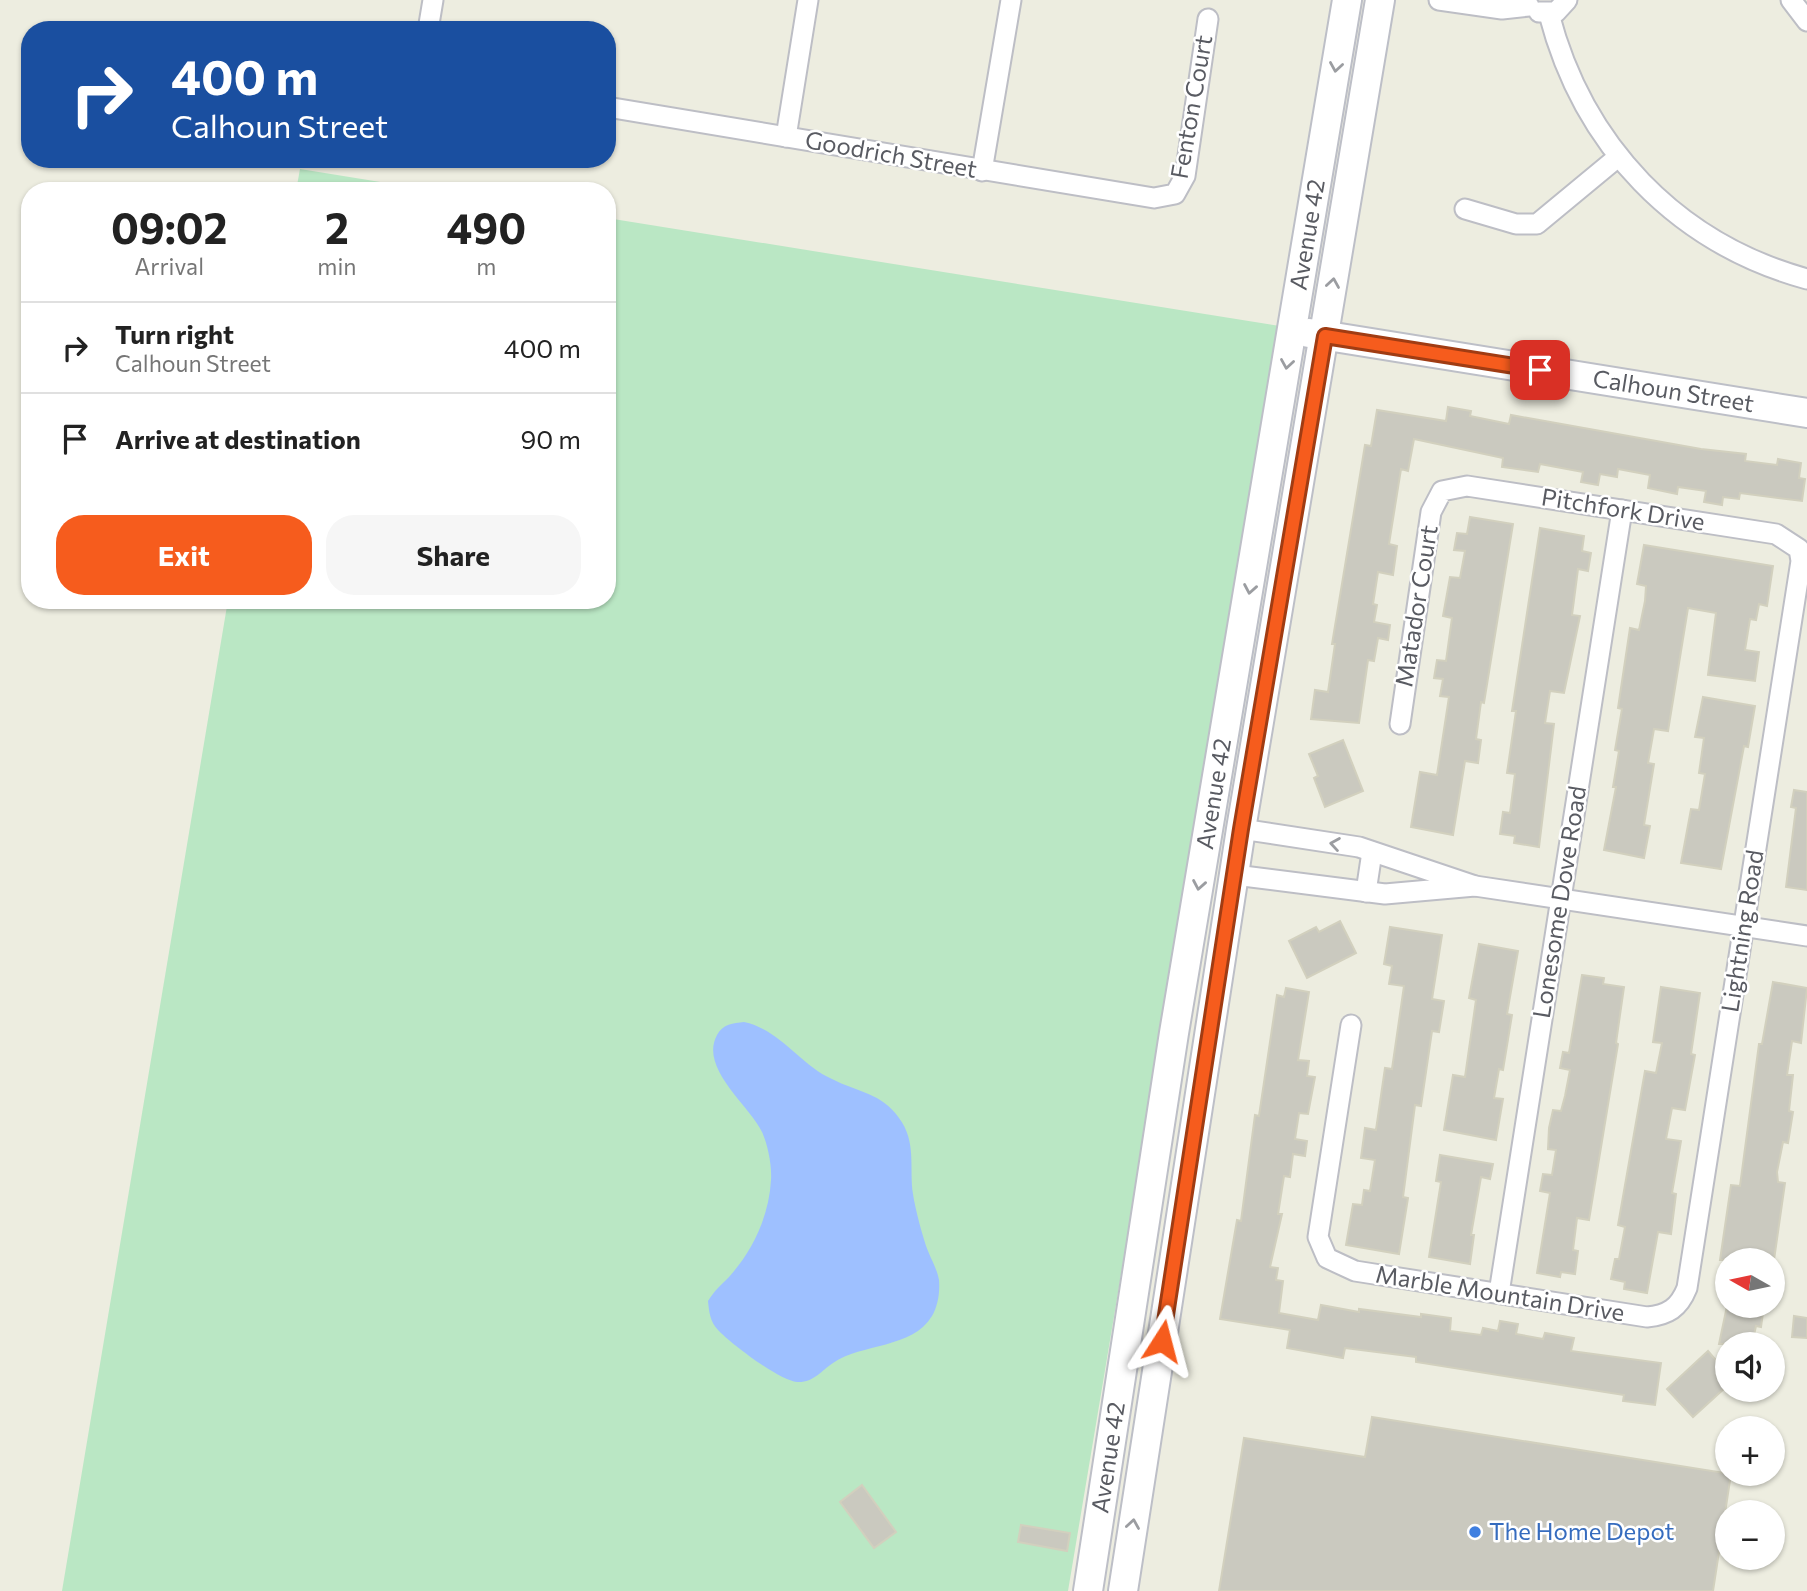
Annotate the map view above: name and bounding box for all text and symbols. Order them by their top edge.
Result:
street label: Fenton Court [1164,32,1217,181]
text: 400 m [171,45,318,105]
icon: right [56,49,147,140]
one-way arrow [1329,61,1344,73]
text: Calhoun Street [171,105,388,145]
street label: Goodrich Street [803,124,980,183]
street label: Avenue 42 [1283,177,1330,292]
text: 09:02 [111,201,227,253]
text: 2 [325,201,349,253]
text: 490 [446,201,526,253]
text: Arrival [134,252,204,280]
text: min [317,252,357,280]
text: m [476,252,496,280]
one-way arrow [1325,277,1340,289]
text: Turn right [115,318,234,349]
icon: right [56,329,94,367]
text: 400 m [504,332,581,363]
pin [1510,340,1570,400]
text: Calhoun Street [115,349,271,377]
icon: arrive [1521,351,1559,389]
one-way arrow [1280,359,1295,370]
street label: Calhoun Street [1591,363,1756,417]
icon: arrive [56,420,94,458]
text: Arrive at destination [115,423,361,454]
text: 90 m [521,423,581,454]
street label: Pitchfork Drive [1540,481,1707,536]
button: Exit [56,515,312,595]
button: Share [326,515,581,595]
street label: Matador Court [1388,523,1443,689]
one-way arrow [1243,583,1258,595]
street label: Avenue 42 [1189,736,1236,851]
street label: Lonesome Dove Road [1526,784,1591,1020]
one-way arrow [1329,837,1341,852]
street label: Lightning Road [1714,848,1769,1014]
one-way arrow [1192,880,1207,891]
north arrow [1715,1248,1785,1318]
map controls [1715,1248,1785,1570]
street label: Marble Mountain Drive [1374,1259,1627,1327]
position arrow [1125,1304,1199,1378]
button: sound [1715,1332,1785,1402]
street label: Avenue 42 [1084,1400,1130,1515]
button: + [1715,1416,1785,1486]
button: − [1715,1500,1785,1570]
place label: The Home Depot [1489,1516,1675,1545]
one-way arrow [1125,1518,1140,1529]
marker: The Home Depot [1467,1524,1483,1540]

